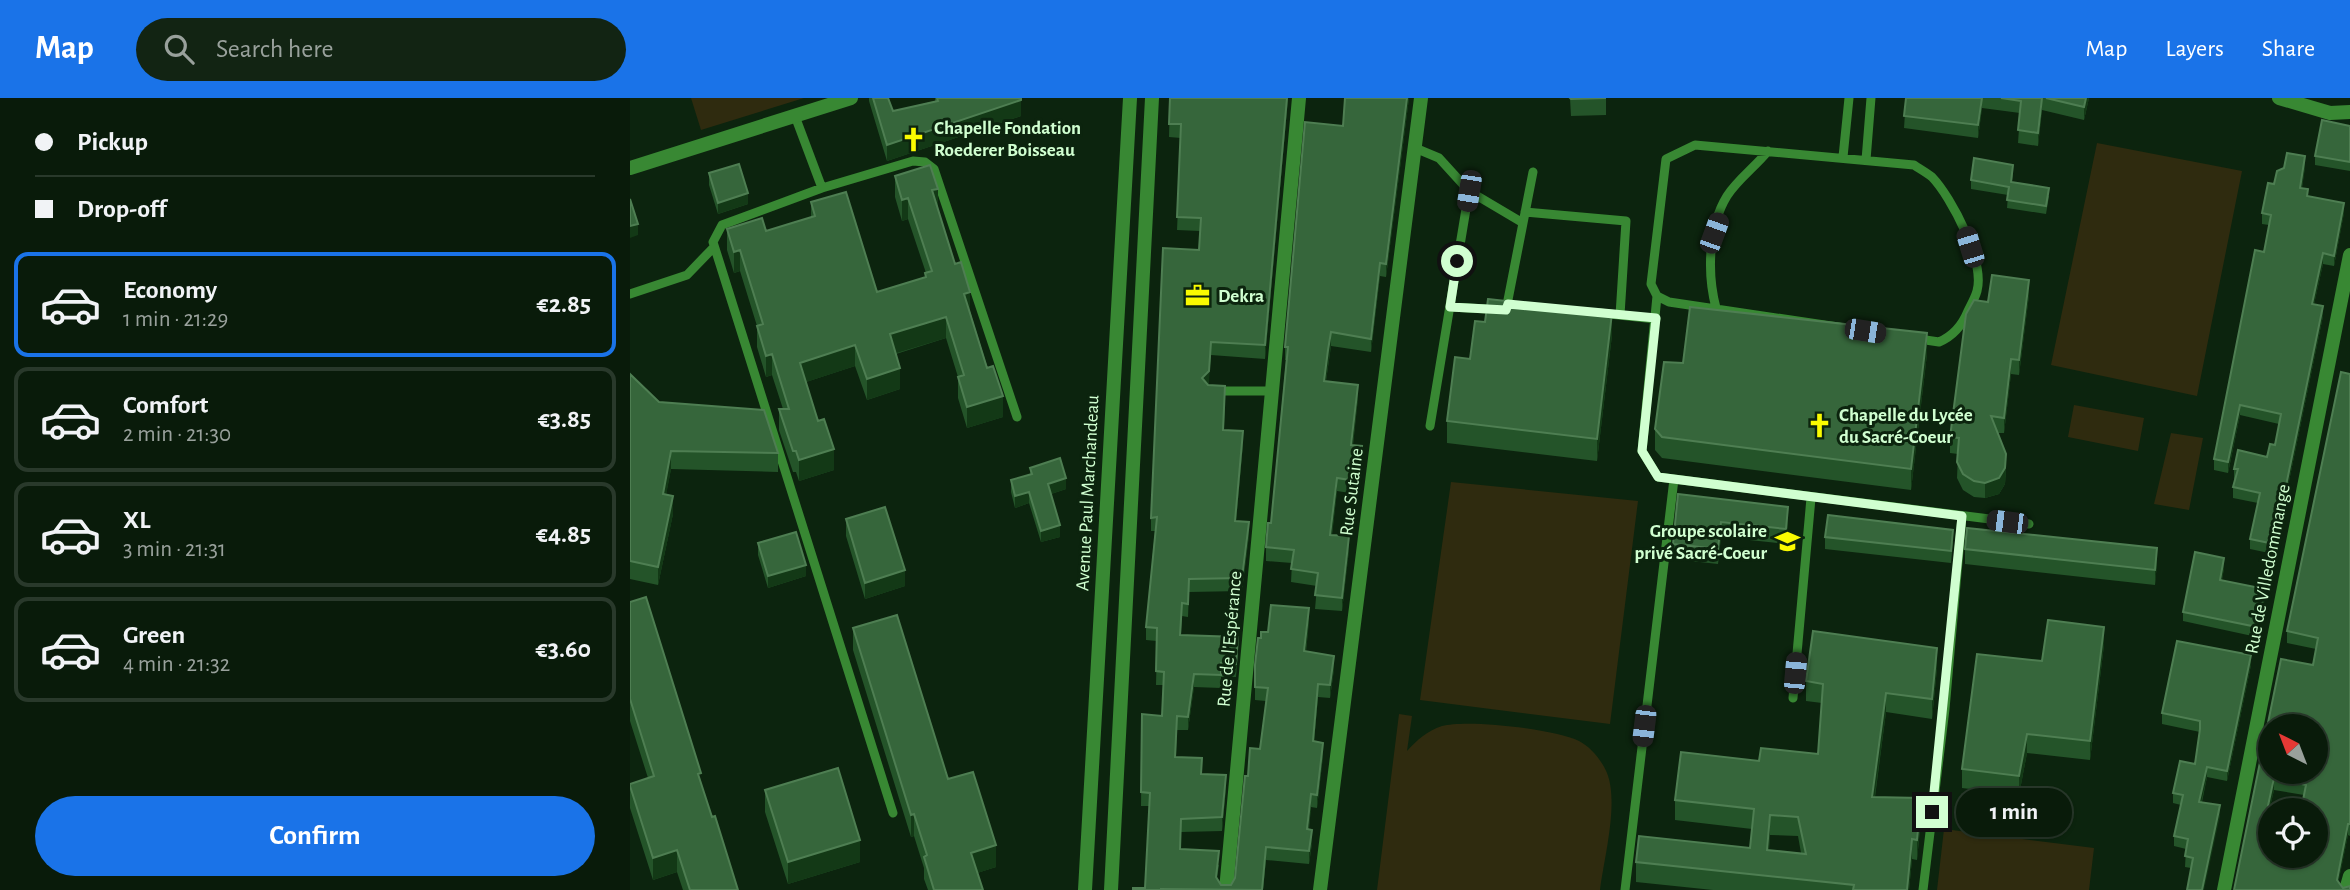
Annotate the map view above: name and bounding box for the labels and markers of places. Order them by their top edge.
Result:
place label: Chapelle Fondation Roederer Boisseau [934,119,1081,160]
church icon: Chapelle Fondation Roederer Boisseau [900,125,928,153]
office icon: Dekra [1184,282,1212,310]
place label: Dekra [1218,287,1264,306]
place label: Chapelle du Lycée du Sacré-Coeur [1839,406,1973,447]
church icon: Chapelle du Lycée du Sacré-Coeur [1805,412,1833,440]
place label: Groupe scolaire privé Sacré-Coeur [1634,522,1767,563]
school or university icon: Groupe scolaire privé Sacré-Coeur [1773,528,1801,556]

